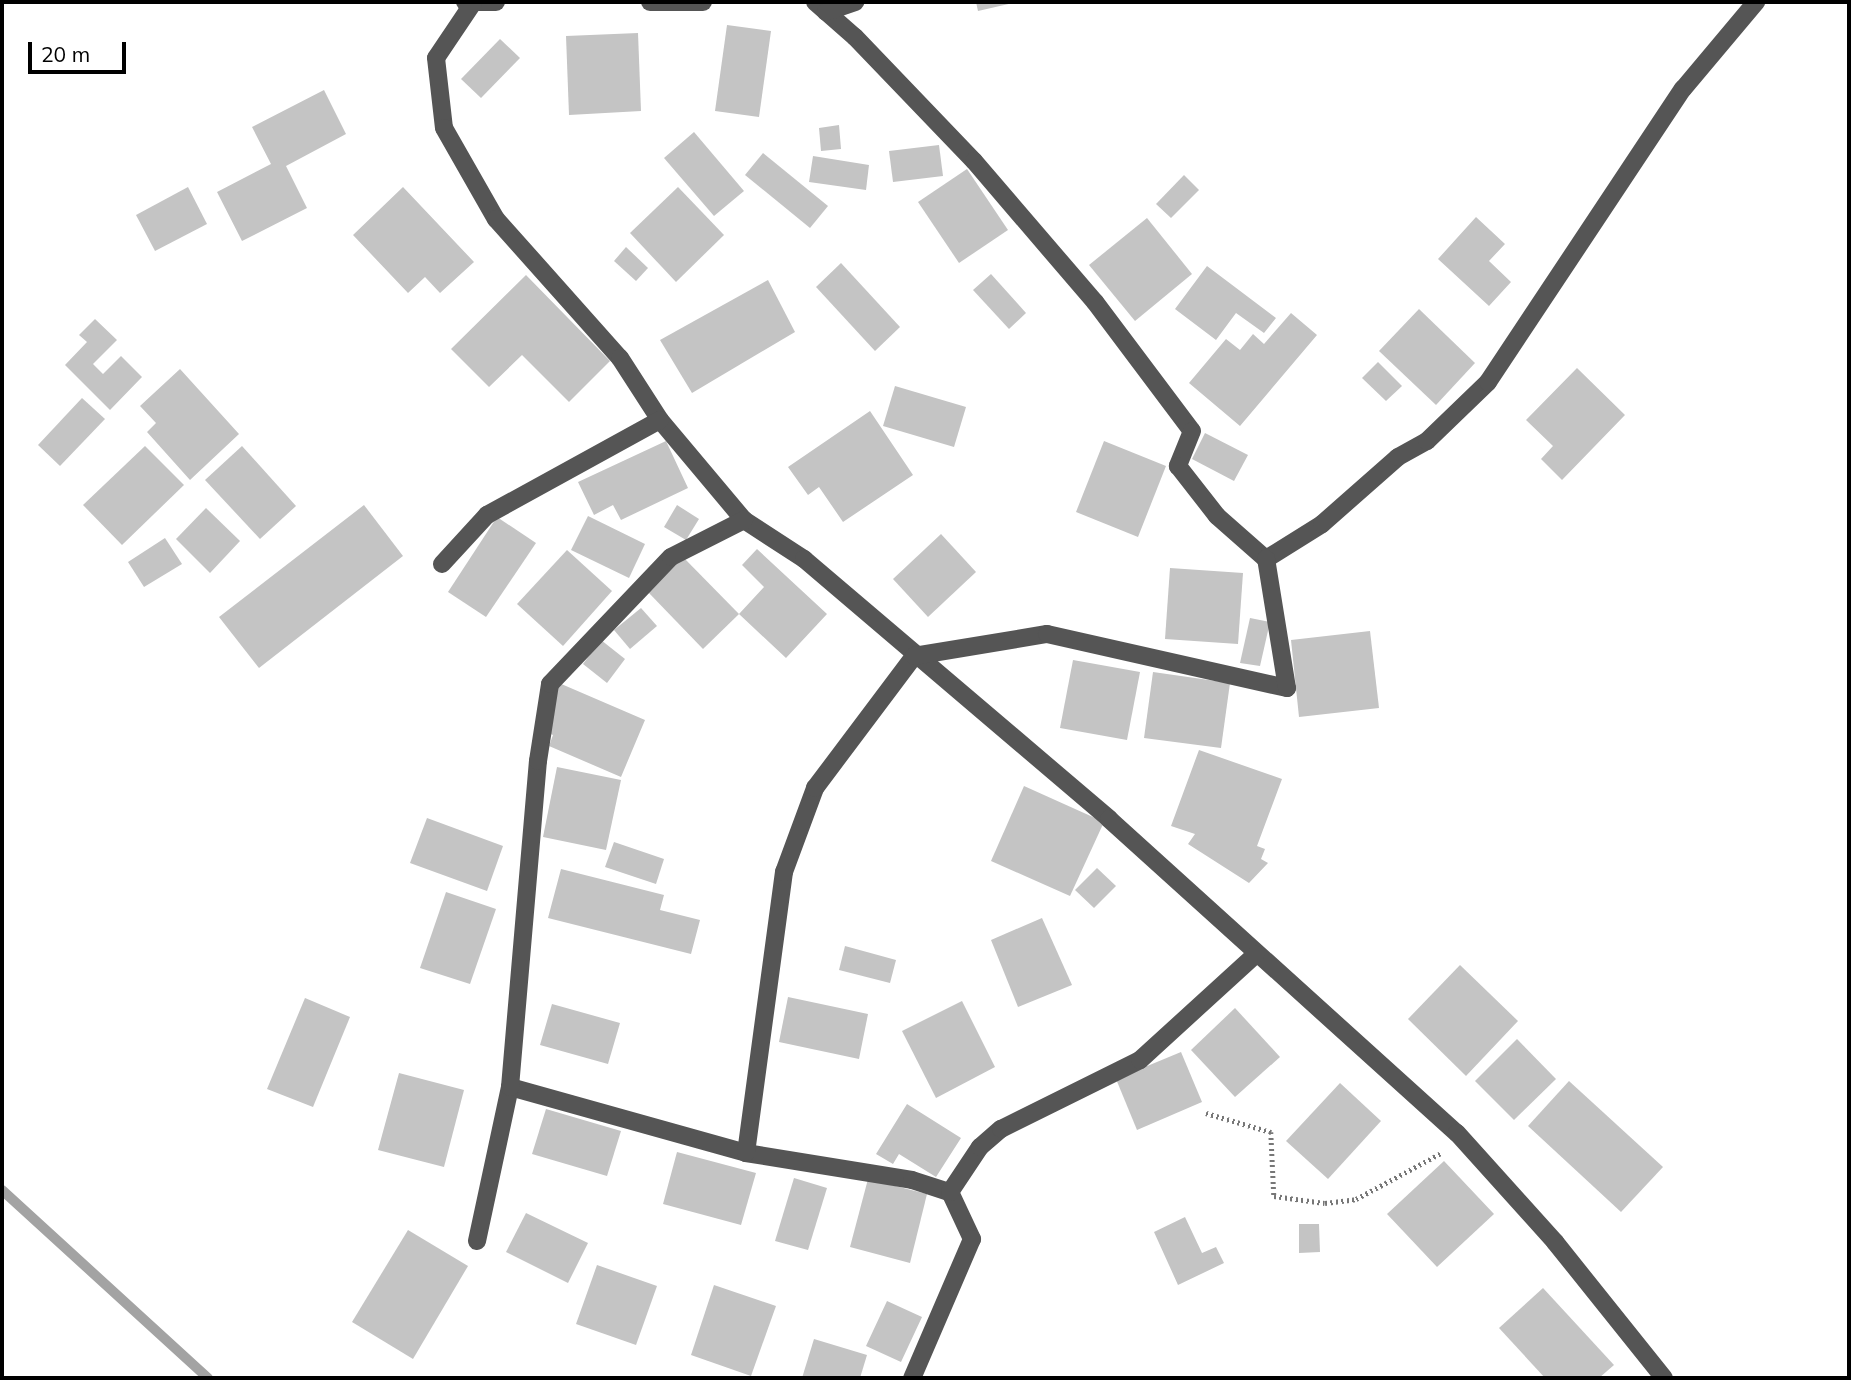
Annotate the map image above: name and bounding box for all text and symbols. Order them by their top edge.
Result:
scale bar [32,28,130,72]
text: 20 m [41,41,90,67]

